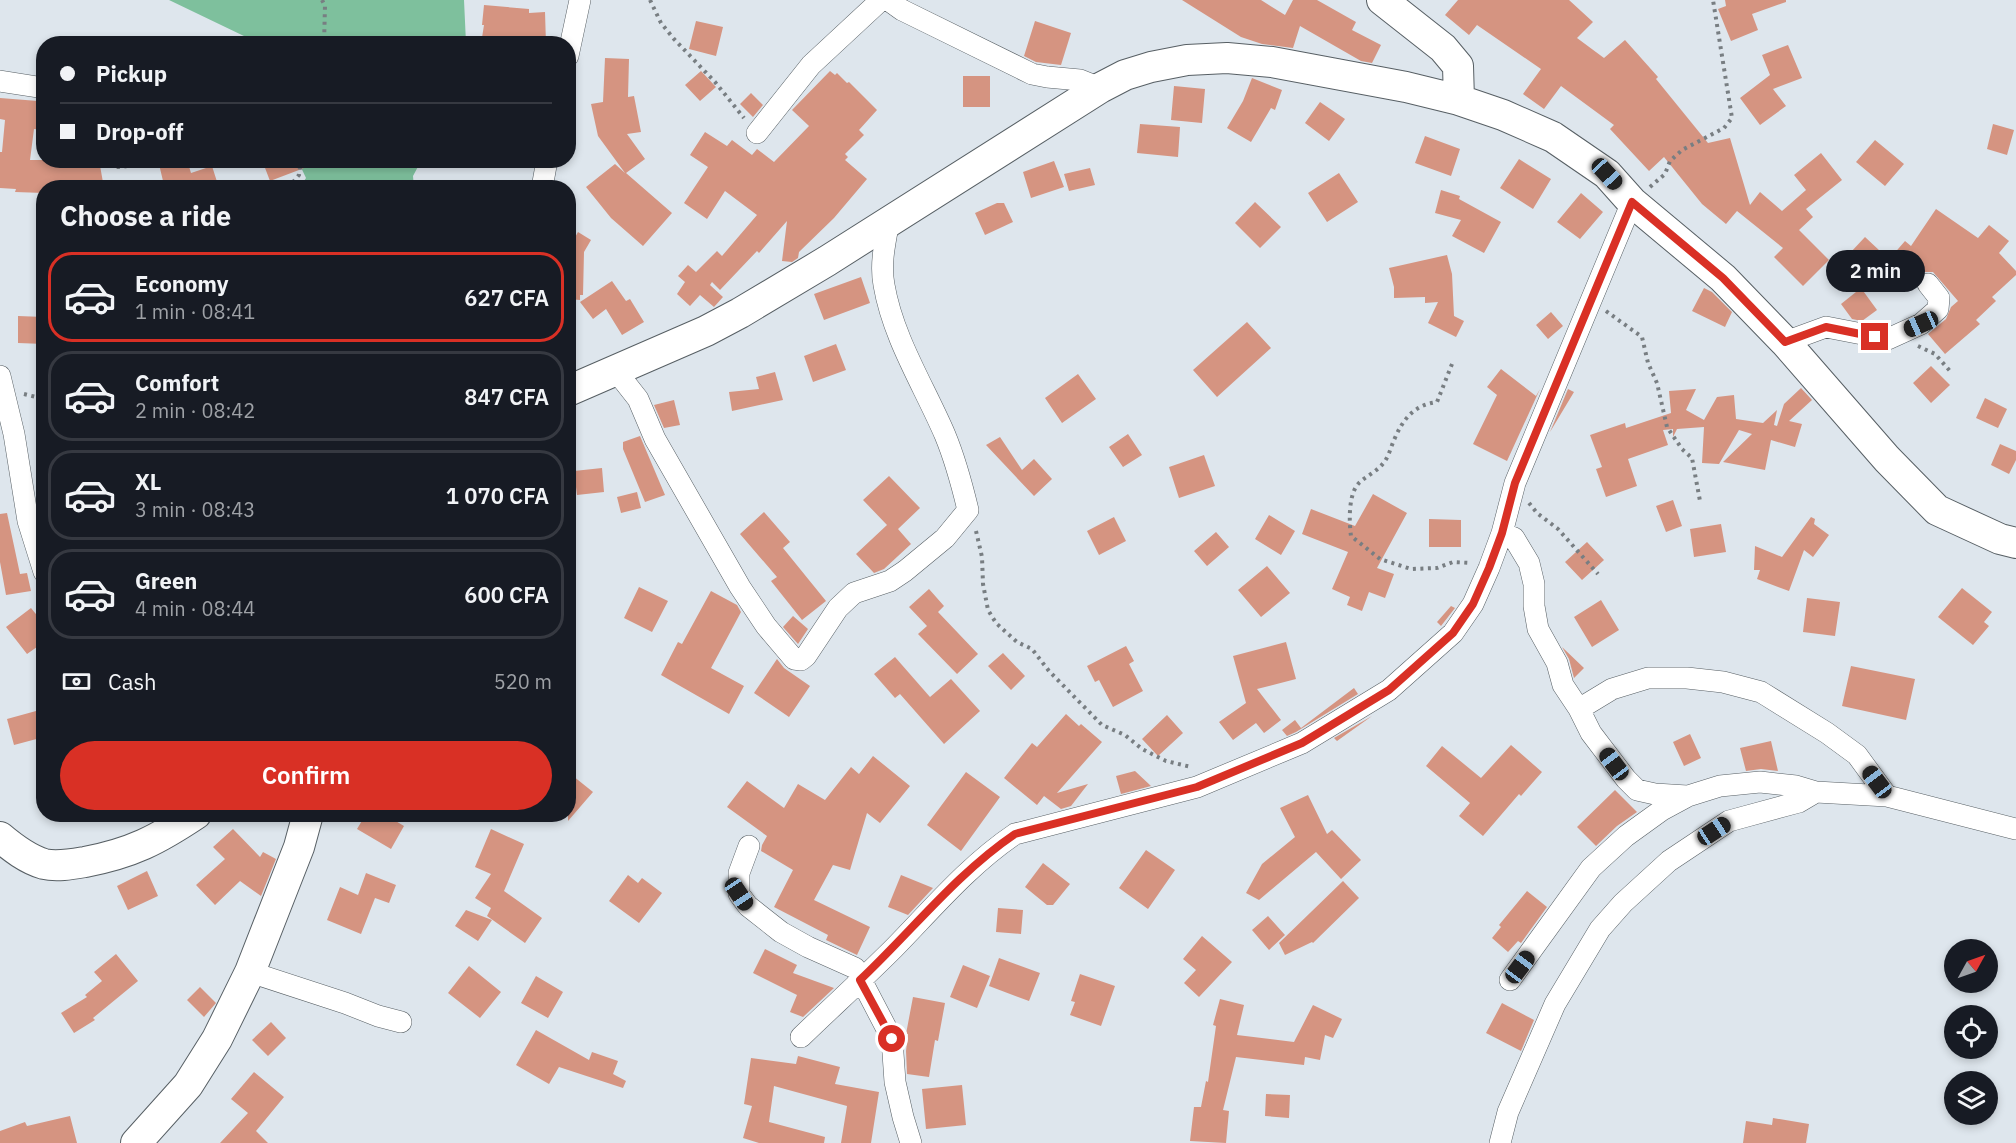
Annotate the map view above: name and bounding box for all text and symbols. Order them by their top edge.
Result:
text: Pickup [96,59,167,88]
text: Drop-off [96,117,183,146]
car [1588,155,1626,193]
text: Choose a ride [60,198,231,233]
callout: 2 min [1826,250,1924,292]
text: 2 min [1850,257,1901,284]
text: Economy [135,269,229,298]
icon: car [63,270,117,324]
text: 627 CFA [464,283,549,312]
text: 1 min · 08:41 [135,298,255,325]
car [1901,308,1941,340]
route end [1861,323,1888,350]
text: Comfort [135,368,219,397]
icon: car [63,369,117,423]
text: 847 CFA [464,382,549,411]
text: 2 min · 08:42 [135,397,255,424]
text: XL [135,467,161,496]
icon: car [63,468,117,522]
text: 1 070 CFA [446,481,549,510]
text: 3 min · 08:43 [135,496,255,523]
text: Green [135,566,197,595]
icon: car [63,567,117,621]
text: 600 CFA [464,580,549,609]
text: 4 min · 08:44 [135,595,255,622]
icon: cash [60,665,93,698]
text: Cash [108,667,157,696]
text: 520 m [494,668,552,695]
button: Confirm [60,741,552,810]
car [1596,744,1632,784]
car [1859,762,1895,802]
car [1694,814,1734,848]
car [721,874,757,914]
north arrow [1944,939,1998,993]
map controls [1944,939,1998,1125]
car [1502,947,1538,987]
button: locate [1944,1005,1998,1059]
route start [878,1025,905,1052]
button: layers [1944,1071,1998,1125]

